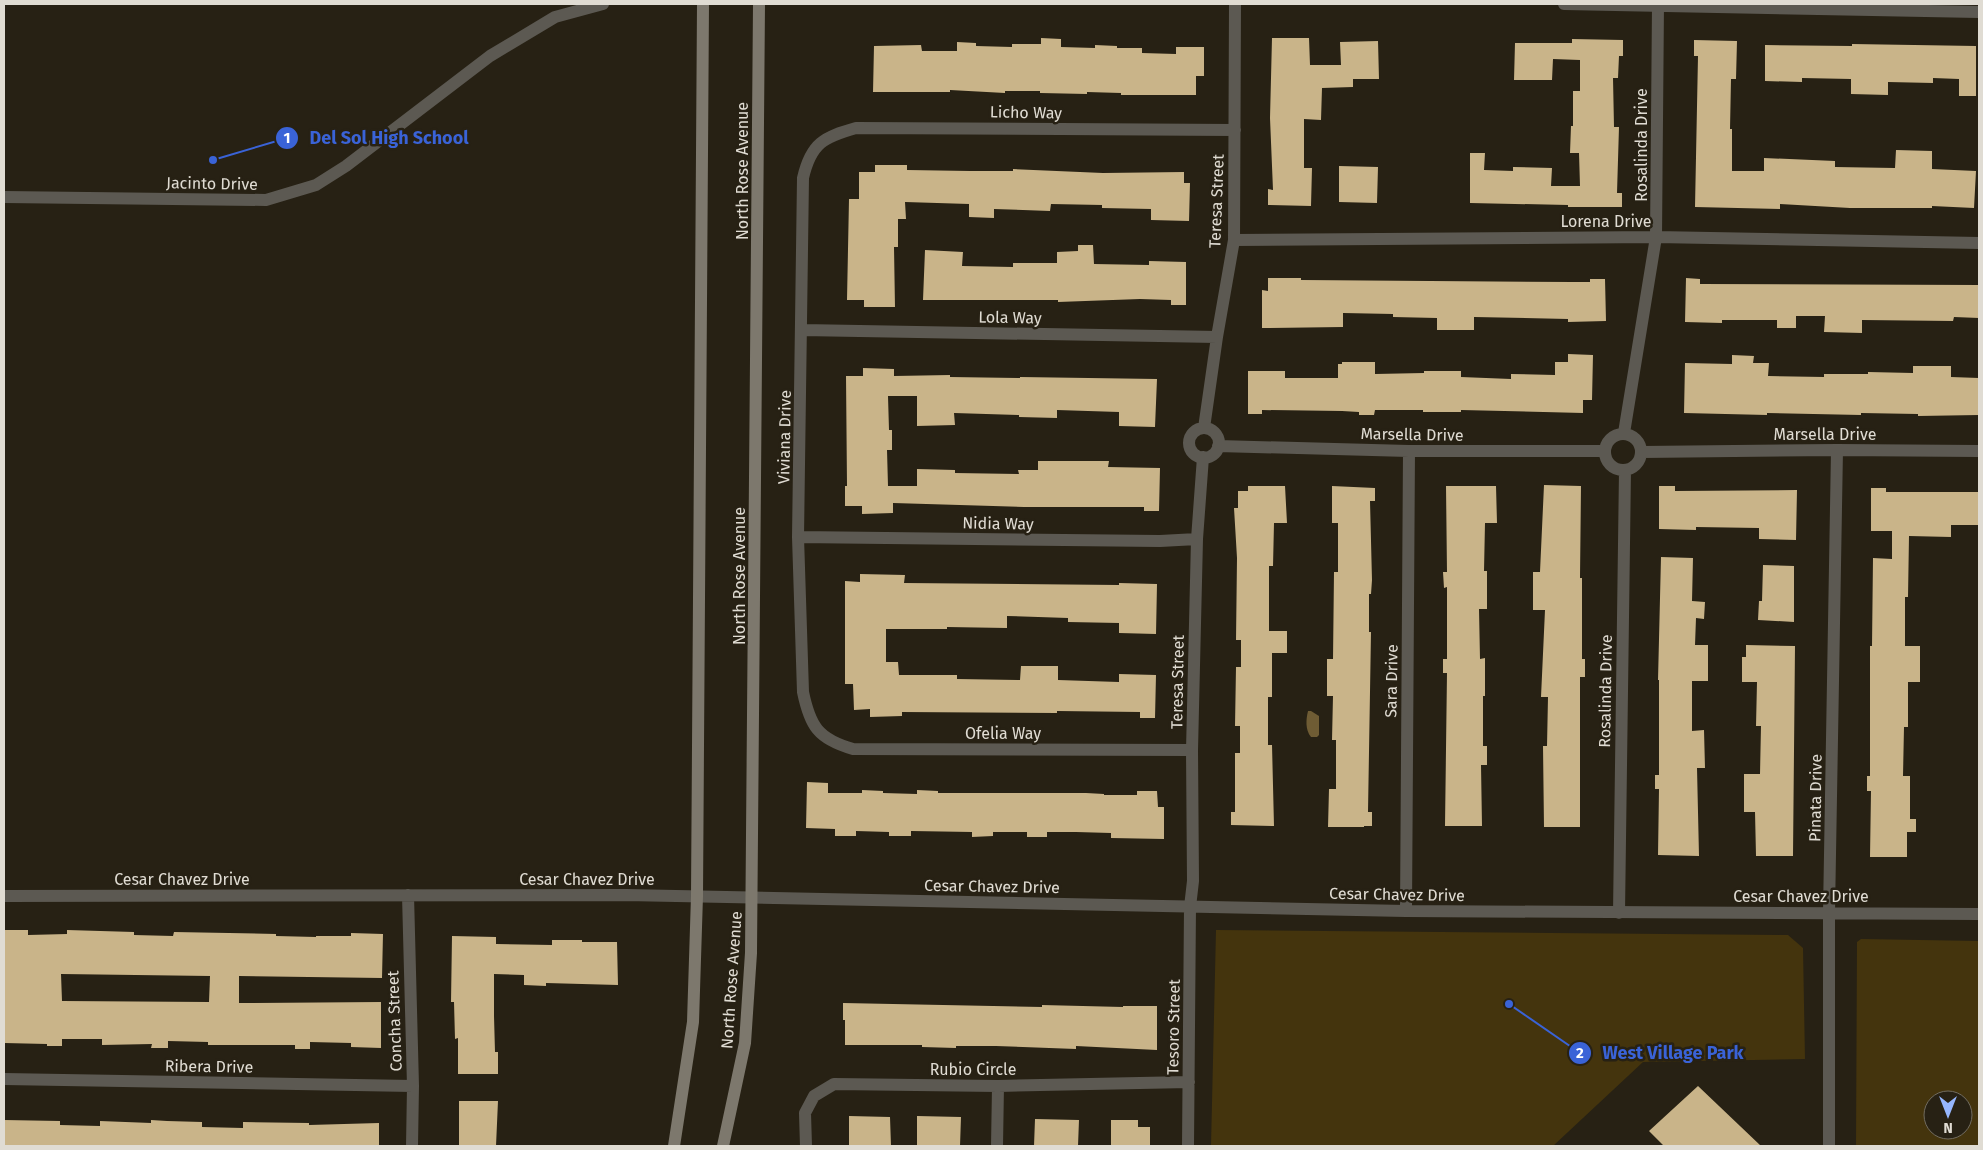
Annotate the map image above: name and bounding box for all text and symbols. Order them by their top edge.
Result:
street label: Rosalinda Drive [1632,88,1651,202]
street label: North Rose Avenue [733,102,752,240]
street label: Licho Way [990,102,1062,123]
callout: Del Sol High School [274,121,478,154]
text: Del Sol High School [310,127,469,149]
text: 1 [284,129,290,147]
street label: Teresa Street [1205,153,1228,248]
street label: Jacinto Drive [166,173,258,194]
street label: Lorena Drive [1560,212,1652,231]
street label: Lola Way [978,307,1042,328]
street label: Viviana Drive [774,390,795,484]
street label: Marsella Drive [1360,424,1464,445]
street label: Marsella Drive [1773,425,1877,444]
street label: North Rose Avenue [730,507,749,645]
street label: Nidia Way [962,513,1034,534]
street label: Rosalinda Drive [1595,634,1616,748]
street label: Teresa Street [1167,635,1188,729]
street label: Sara Drive [1381,644,1402,718]
street label: Ofelia Way [965,724,1041,743]
street label: Pinata Drive [1805,754,1826,842]
street label: Cesar Chavez Drive [114,870,250,889]
street label: Cesar Chavez Drive [519,870,655,889]
street label: Cesar Chavez Drive [924,876,1060,897]
street label: Cesar Chavez Drive [1329,884,1465,905]
street label: Cesar Chavez Drive [1733,887,1869,906]
street label: North Rose Avenue [717,910,746,1050]
street label: Concha Street [383,970,406,1072]
street label: Tesoro Street [1163,979,1184,1075]
callout: West Village Park [1568,1036,1754,1069]
text: West Village Park [1602,1042,1745,1064]
text: 2 [1576,1044,1584,1062]
street label: Ribera Drive [165,1056,253,1077]
street label: Rubio Circle [930,1060,1016,1079]
north arrow [1923,1090,1973,1140]
text: N [1943,1119,1953,1136]

